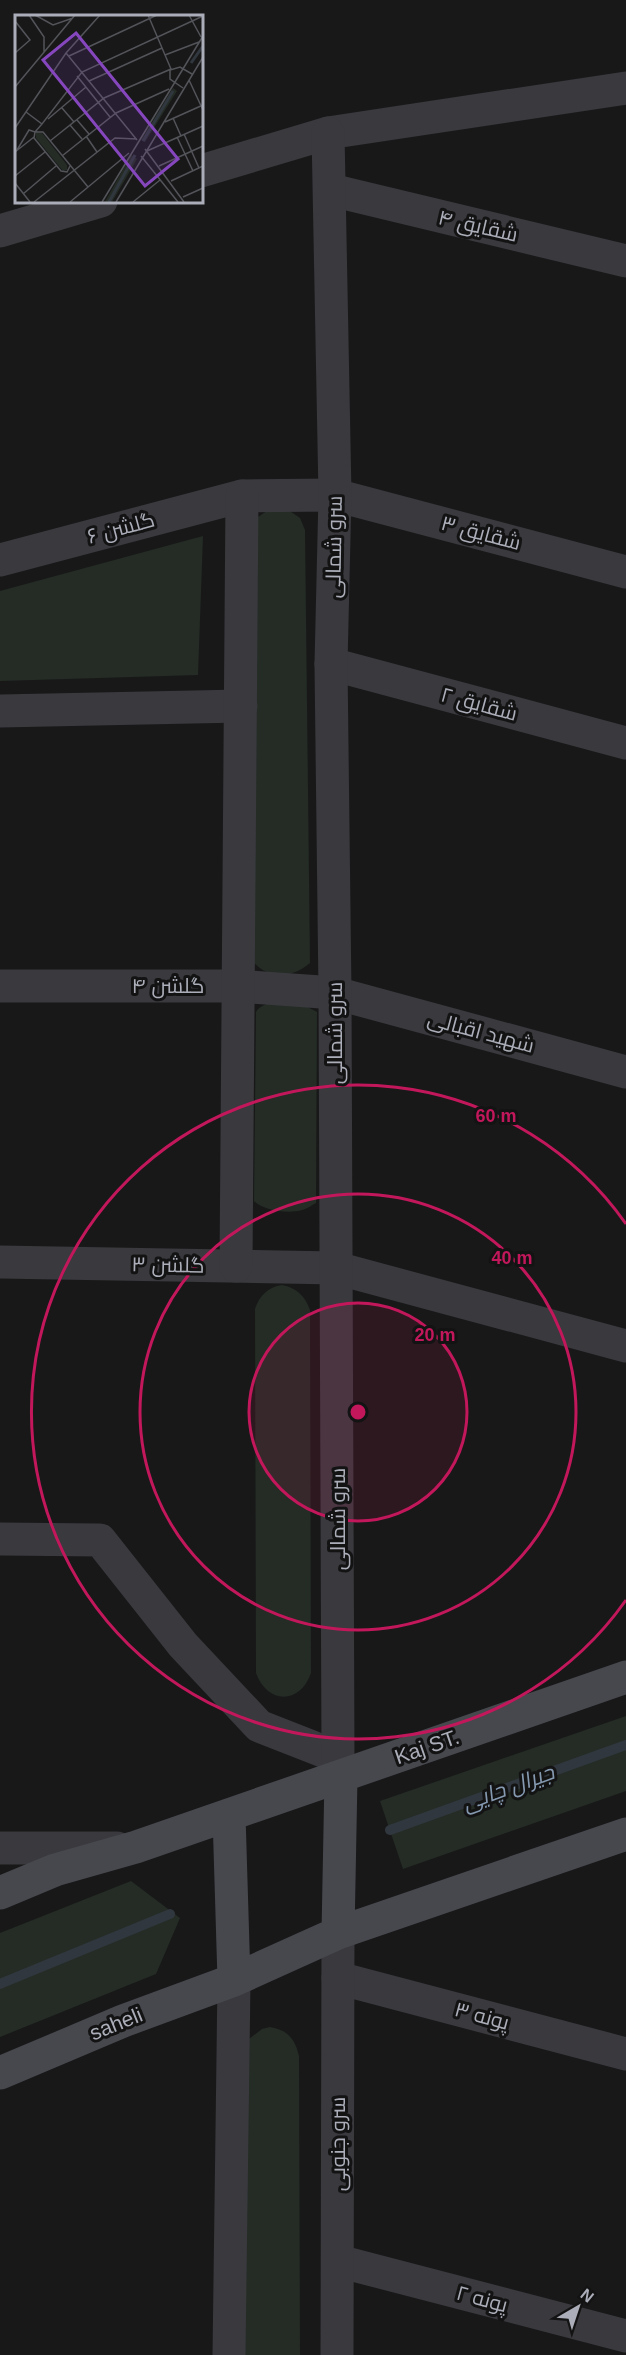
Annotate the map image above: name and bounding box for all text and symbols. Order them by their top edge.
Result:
inset map [15,15,202,202]
street label: شقایق ۴ [436,205,520,248]
street label: سرو شمالی [321,495,348,599]
street label: گلشن ۶ [85,507,158,549]
street label: شقایق ۳ [438,511,523,556]
street label: شقایق ۲ [438,682,520,727]
street label: گلشن ۴ [132,974,204,999]
street label: سرو شمالی [323,982,348,1084]
street label: شهید اقبالی [425,1006,537,1059]
text: 60 m [475,1106,517,1126]
text: 40 m [491,1248,533,1268]
street label: گلشن ۳ [131,1252,205,1279]
text: 20 m [414,1325,456,1345]
centre of rings [348,1402,368,1422]
street label: سرو شمالی [326,1468,351,1570]
street label: Kaj ST. [392,1725,462,1768]
water label: جیرال چایی [459,1759,559,1818]
street label: پونه ۳ [452,1997,512,2037]
street label: saheli [86,2003,146,2044]
street label: سرو جنوبی [326,2097,351,2191]
north arrow [548,2277,608,2337]
street label: پونه ۲ [453,2281,511,2319]
text: N [577,2285,597,2306]

